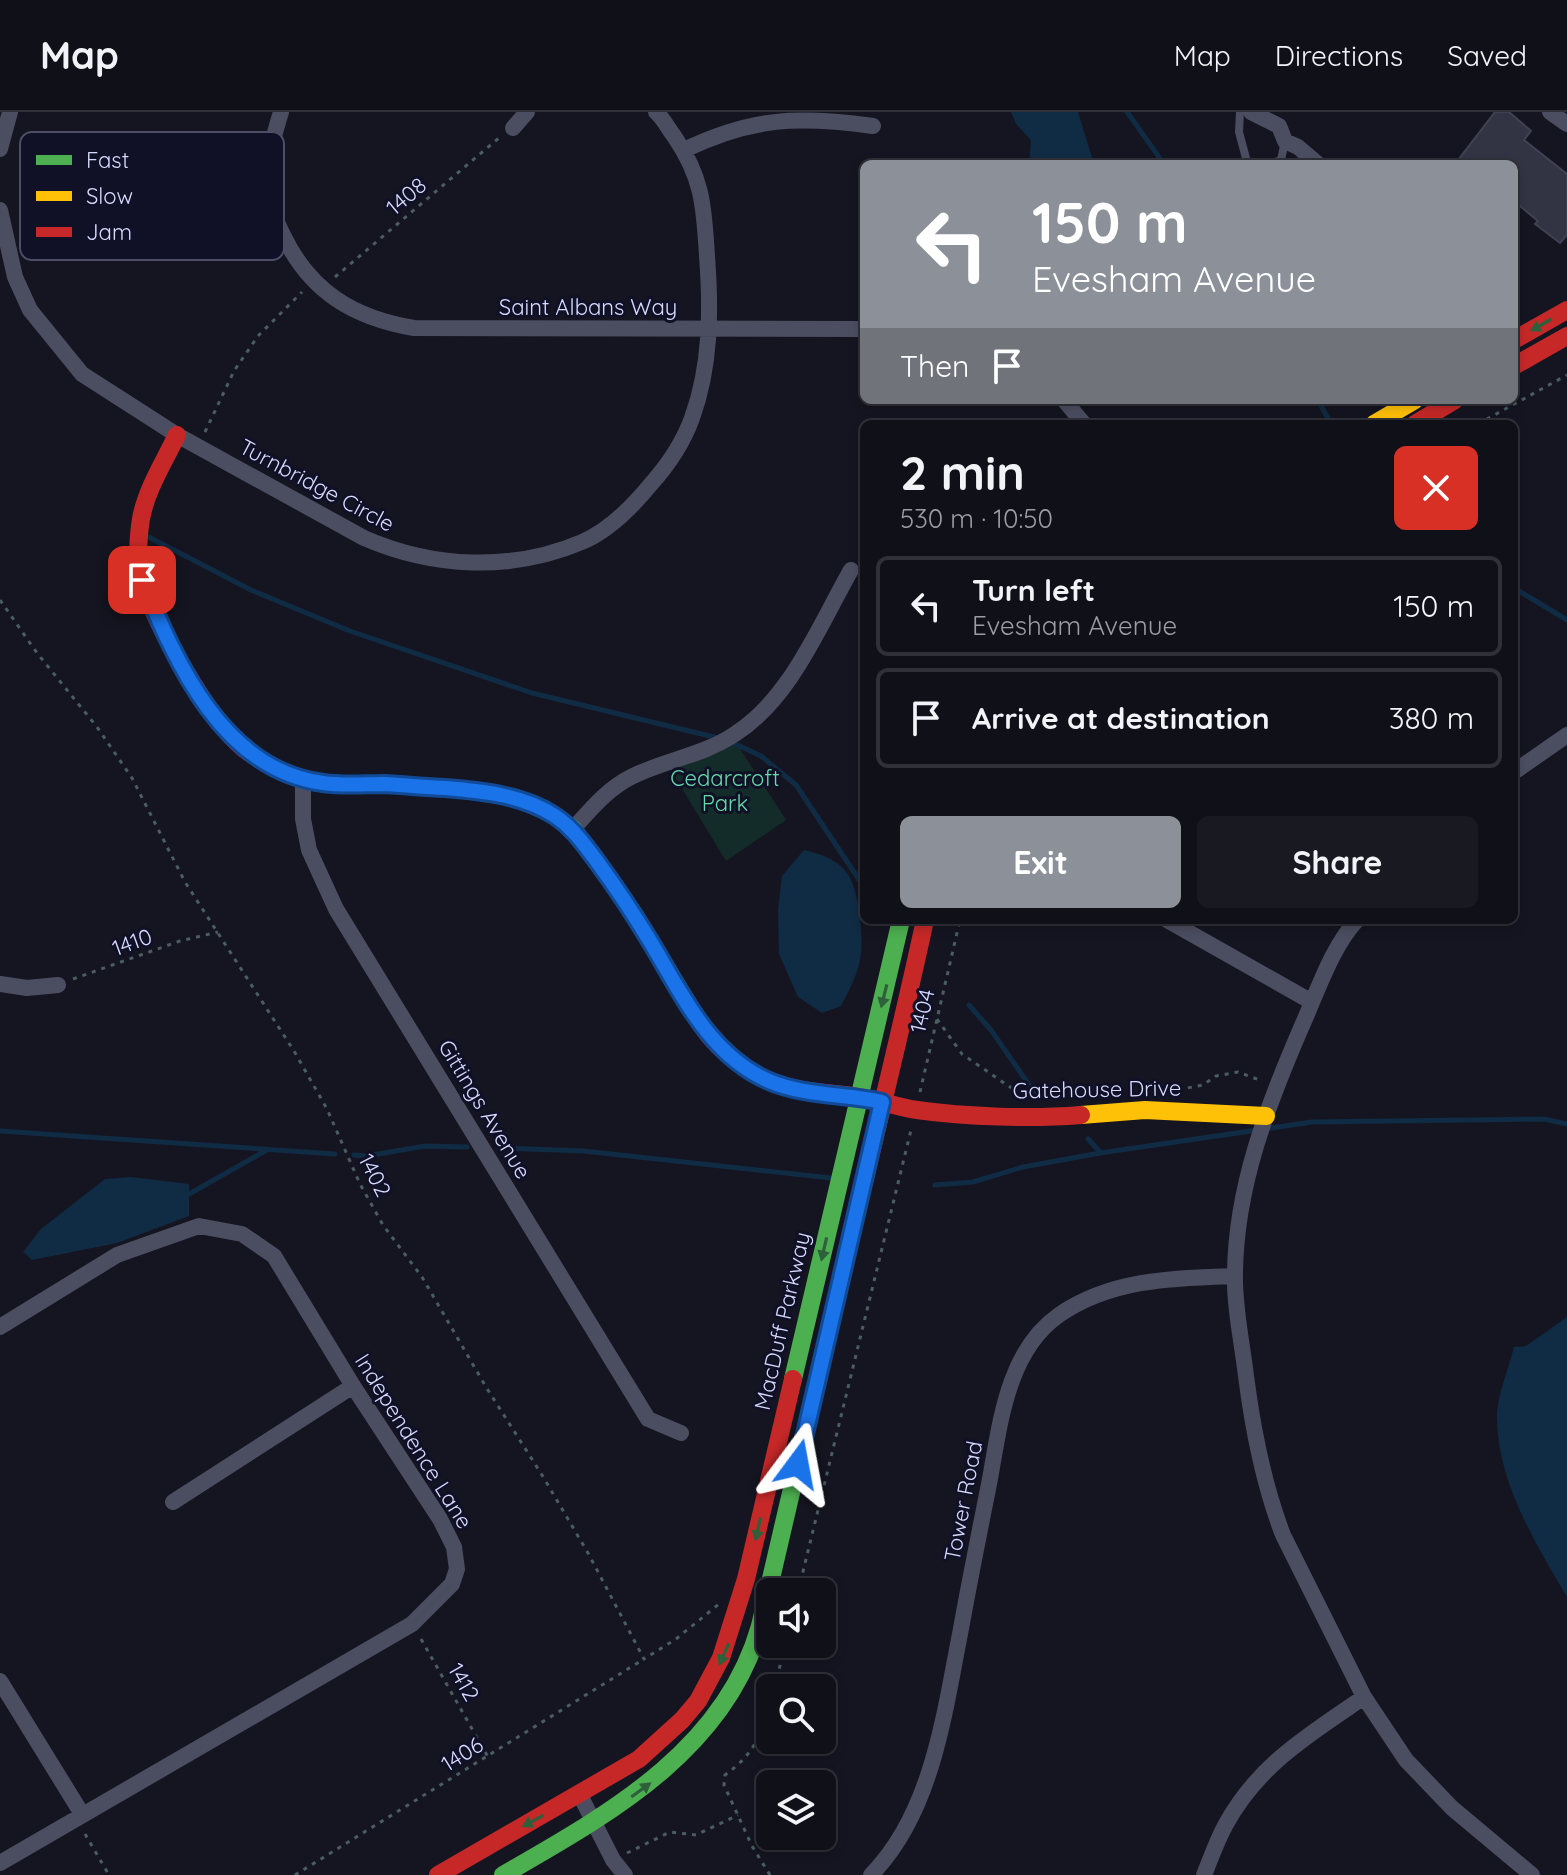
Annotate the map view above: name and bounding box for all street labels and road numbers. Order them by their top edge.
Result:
street label: 1408 [380,171,432,221]
street label: Saint Albans Way [499,293,677,321]
street label: Turnbridge Circle [235,432,399,538]
street label: 1410 [108,922,156,962]
street label: 1404 [903,986,941,1036]
street label: Gittings Avenue [432,1034,538,1184]
street label: Gatehouse Drive [1012,1074,1182,1104]
street label: 1402 [352,1149,398,1201]
street label: MacDuff Parkway [748,1229,816,1413]
street label: Independence Lane [349,1348,479,1534]
street label: Tower Road [938,1438,988,1564]
street label: 1412 [442,1658,486,1706]
street label: 1406 [436,1730,488,1778]

